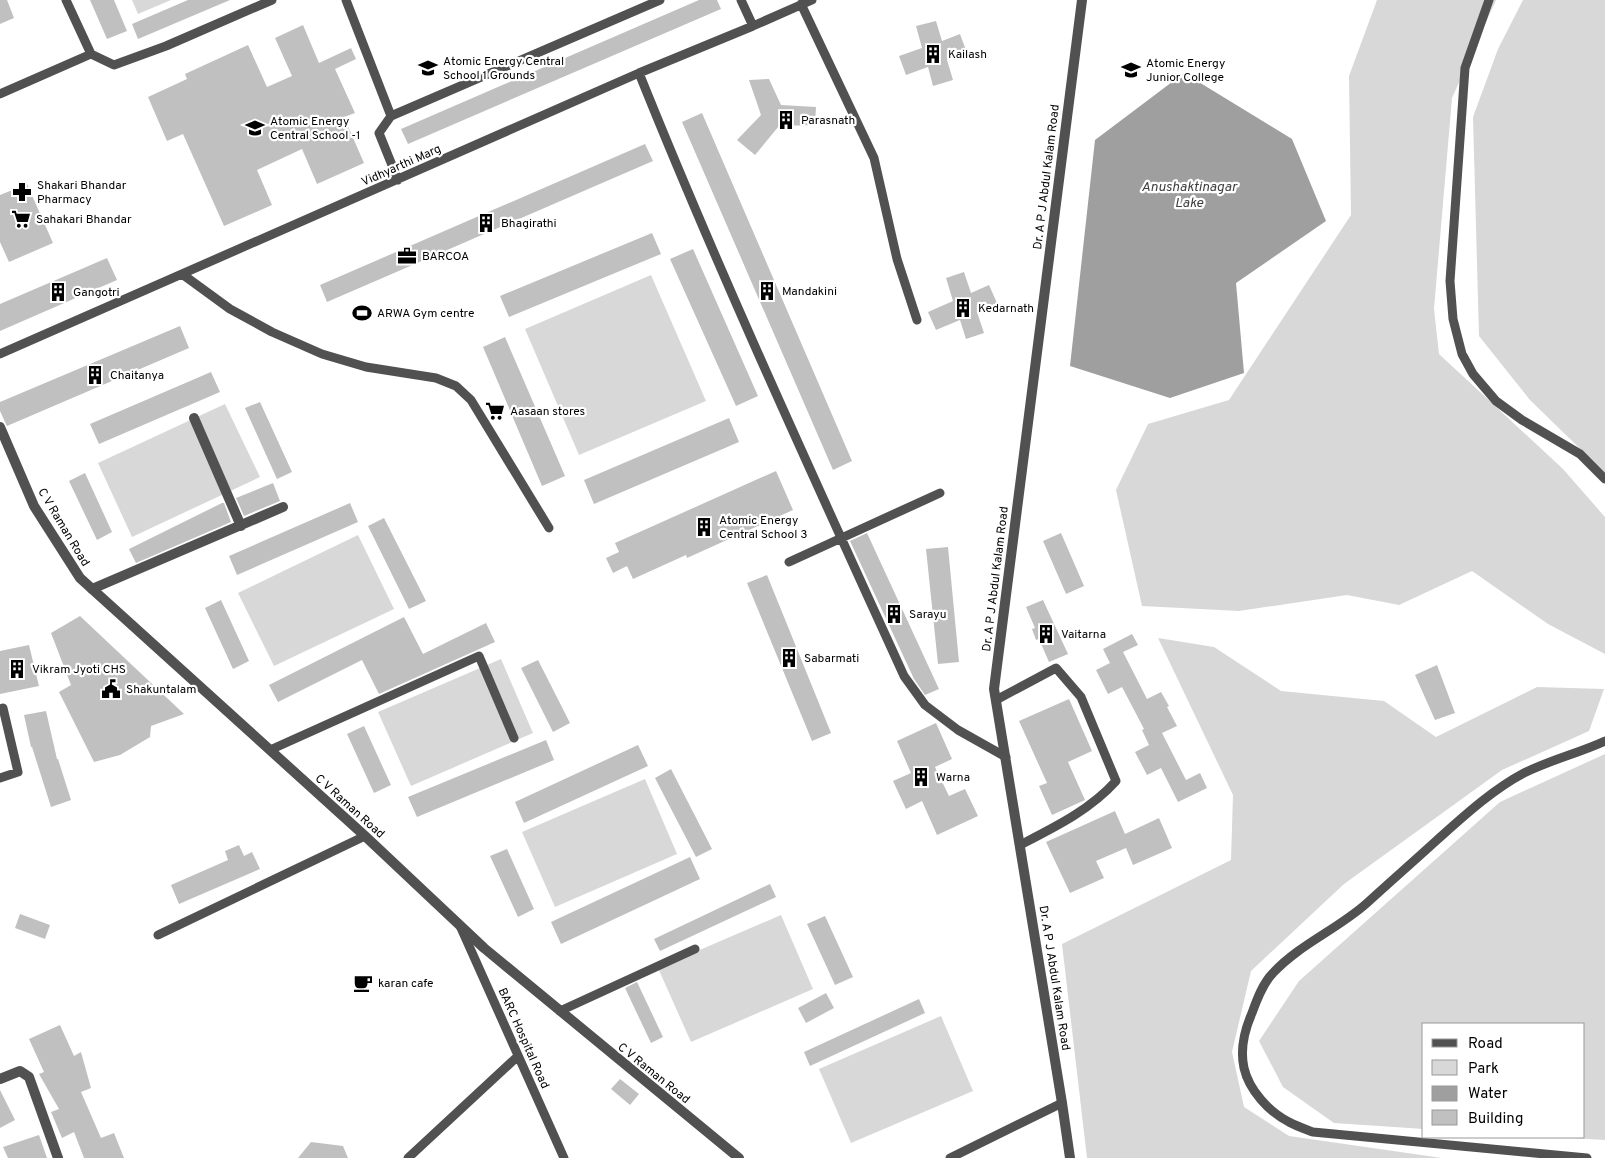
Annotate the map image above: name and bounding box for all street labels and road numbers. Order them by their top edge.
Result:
street label: Dr. A P J Abdul Kalam Road [1030,104,1064,251]
street label: Vidhyarthi Marg [359,141,444,191]
street label: C V Raman Road [33,485,93,570]
street label: Dr. A P J Abdul Kalam Road [979,506,1013,653]
street label: C V Raman Road [311,771,388,842]
street label: Dr. A P J Abdul Kalam Road [1035,905,1073,1052]
street label: BARC Hospital Road [494,985,553,1091]
street label: C V Raman Road [614,1040,693,1108]

